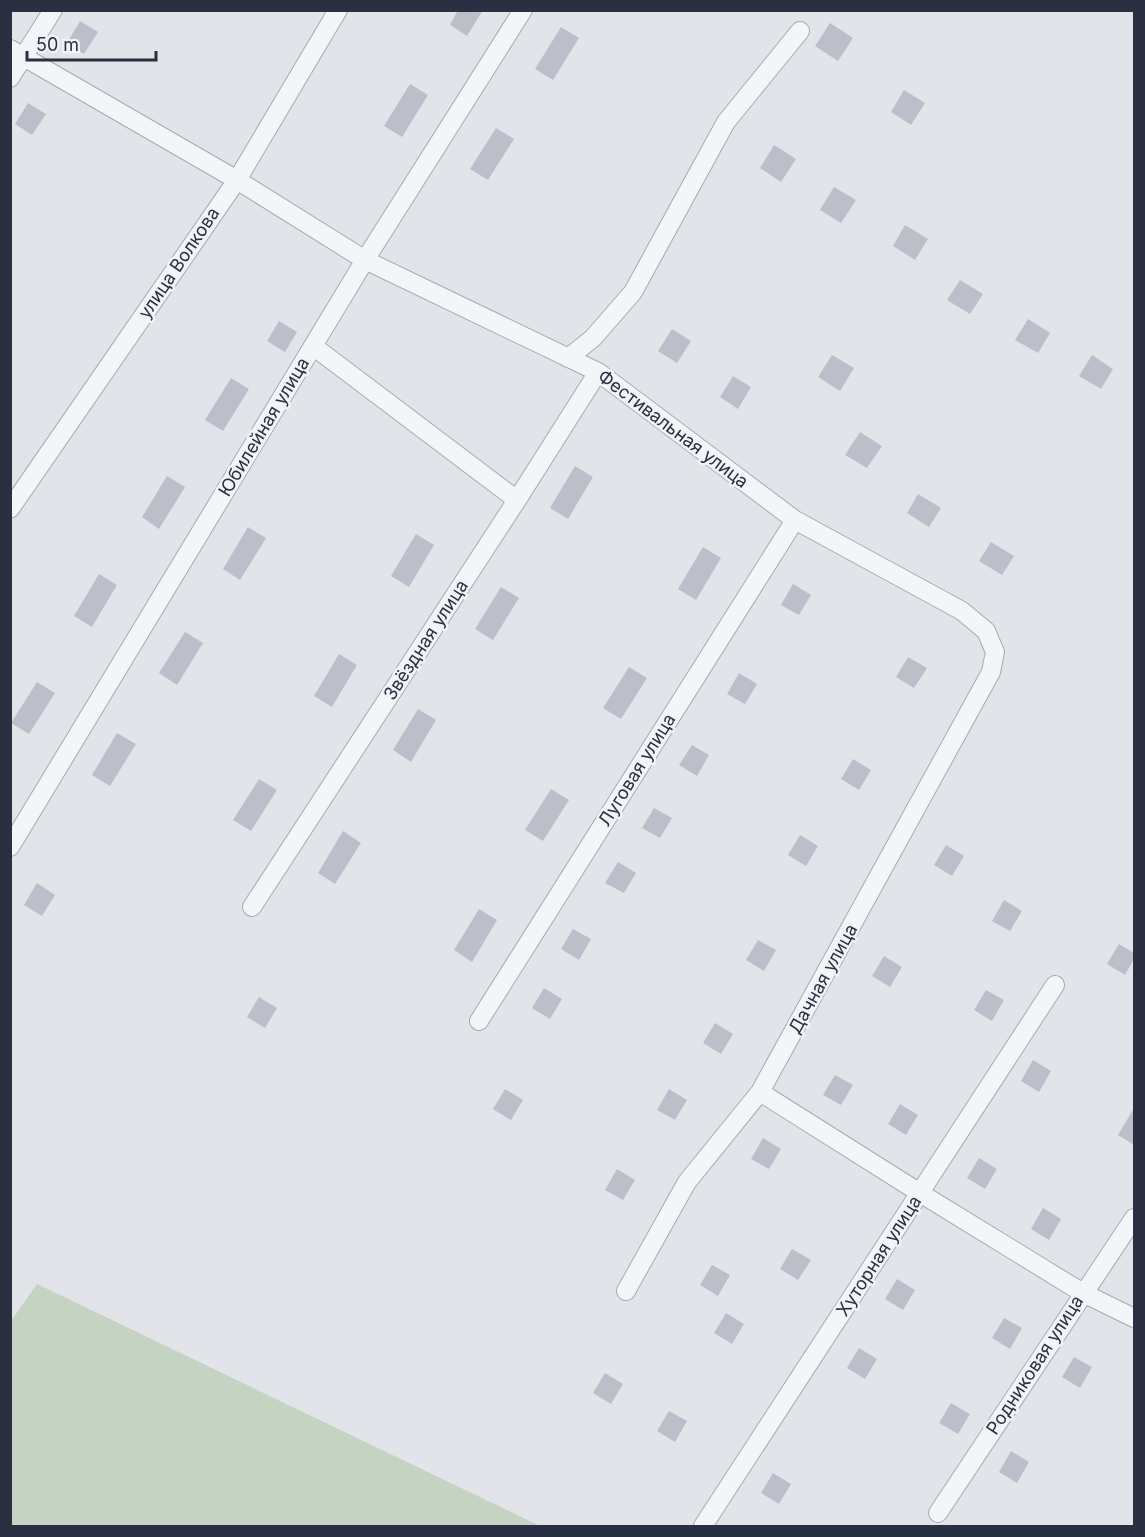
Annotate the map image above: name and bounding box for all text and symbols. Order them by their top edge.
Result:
scale bar [27,24,156,62]
text: 50 m [36,34,79,55]
street label: улица Волкова [134,203,224,322]
street label: Юбилейная улица [214,354,313,500]
street label: Фестивальная улица [594,365,753,492]
street label: Звёздная улица [379,576,472,704]
street label: Луговая улица [594,710,680,830]
street label: Дачная улица [784,920,861,1037]
street label: Хуторная улица [832,1192,925,1320]
street label: Родниковая улица [982,1291,1087,1438]

